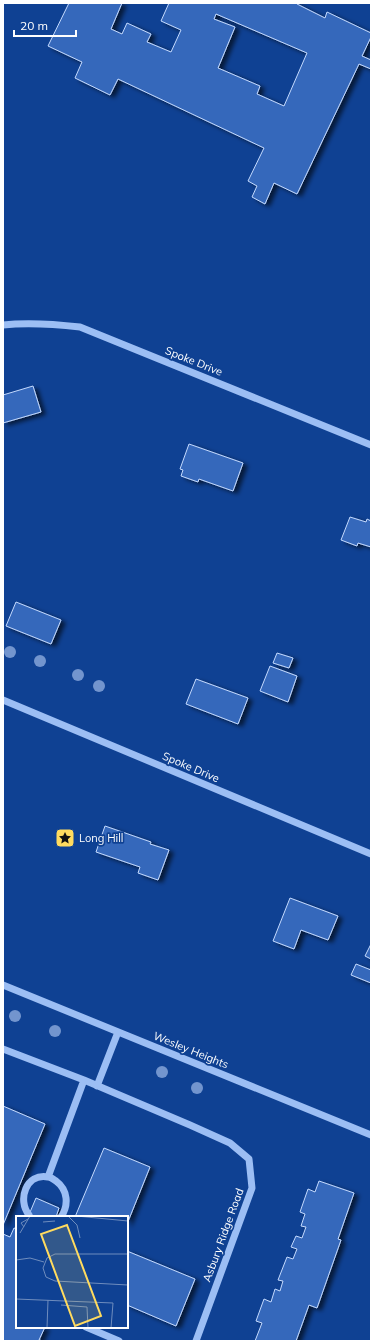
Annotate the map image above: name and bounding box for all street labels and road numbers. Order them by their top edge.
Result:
street label: Spoke Drive [163,343,225,379]
street label: Spoke Drive [160,749,222,785]
street label: Wesley Heights [151,1029,231,1071]
street label: Asbury Ridge Road [200,1186,246,1284]

